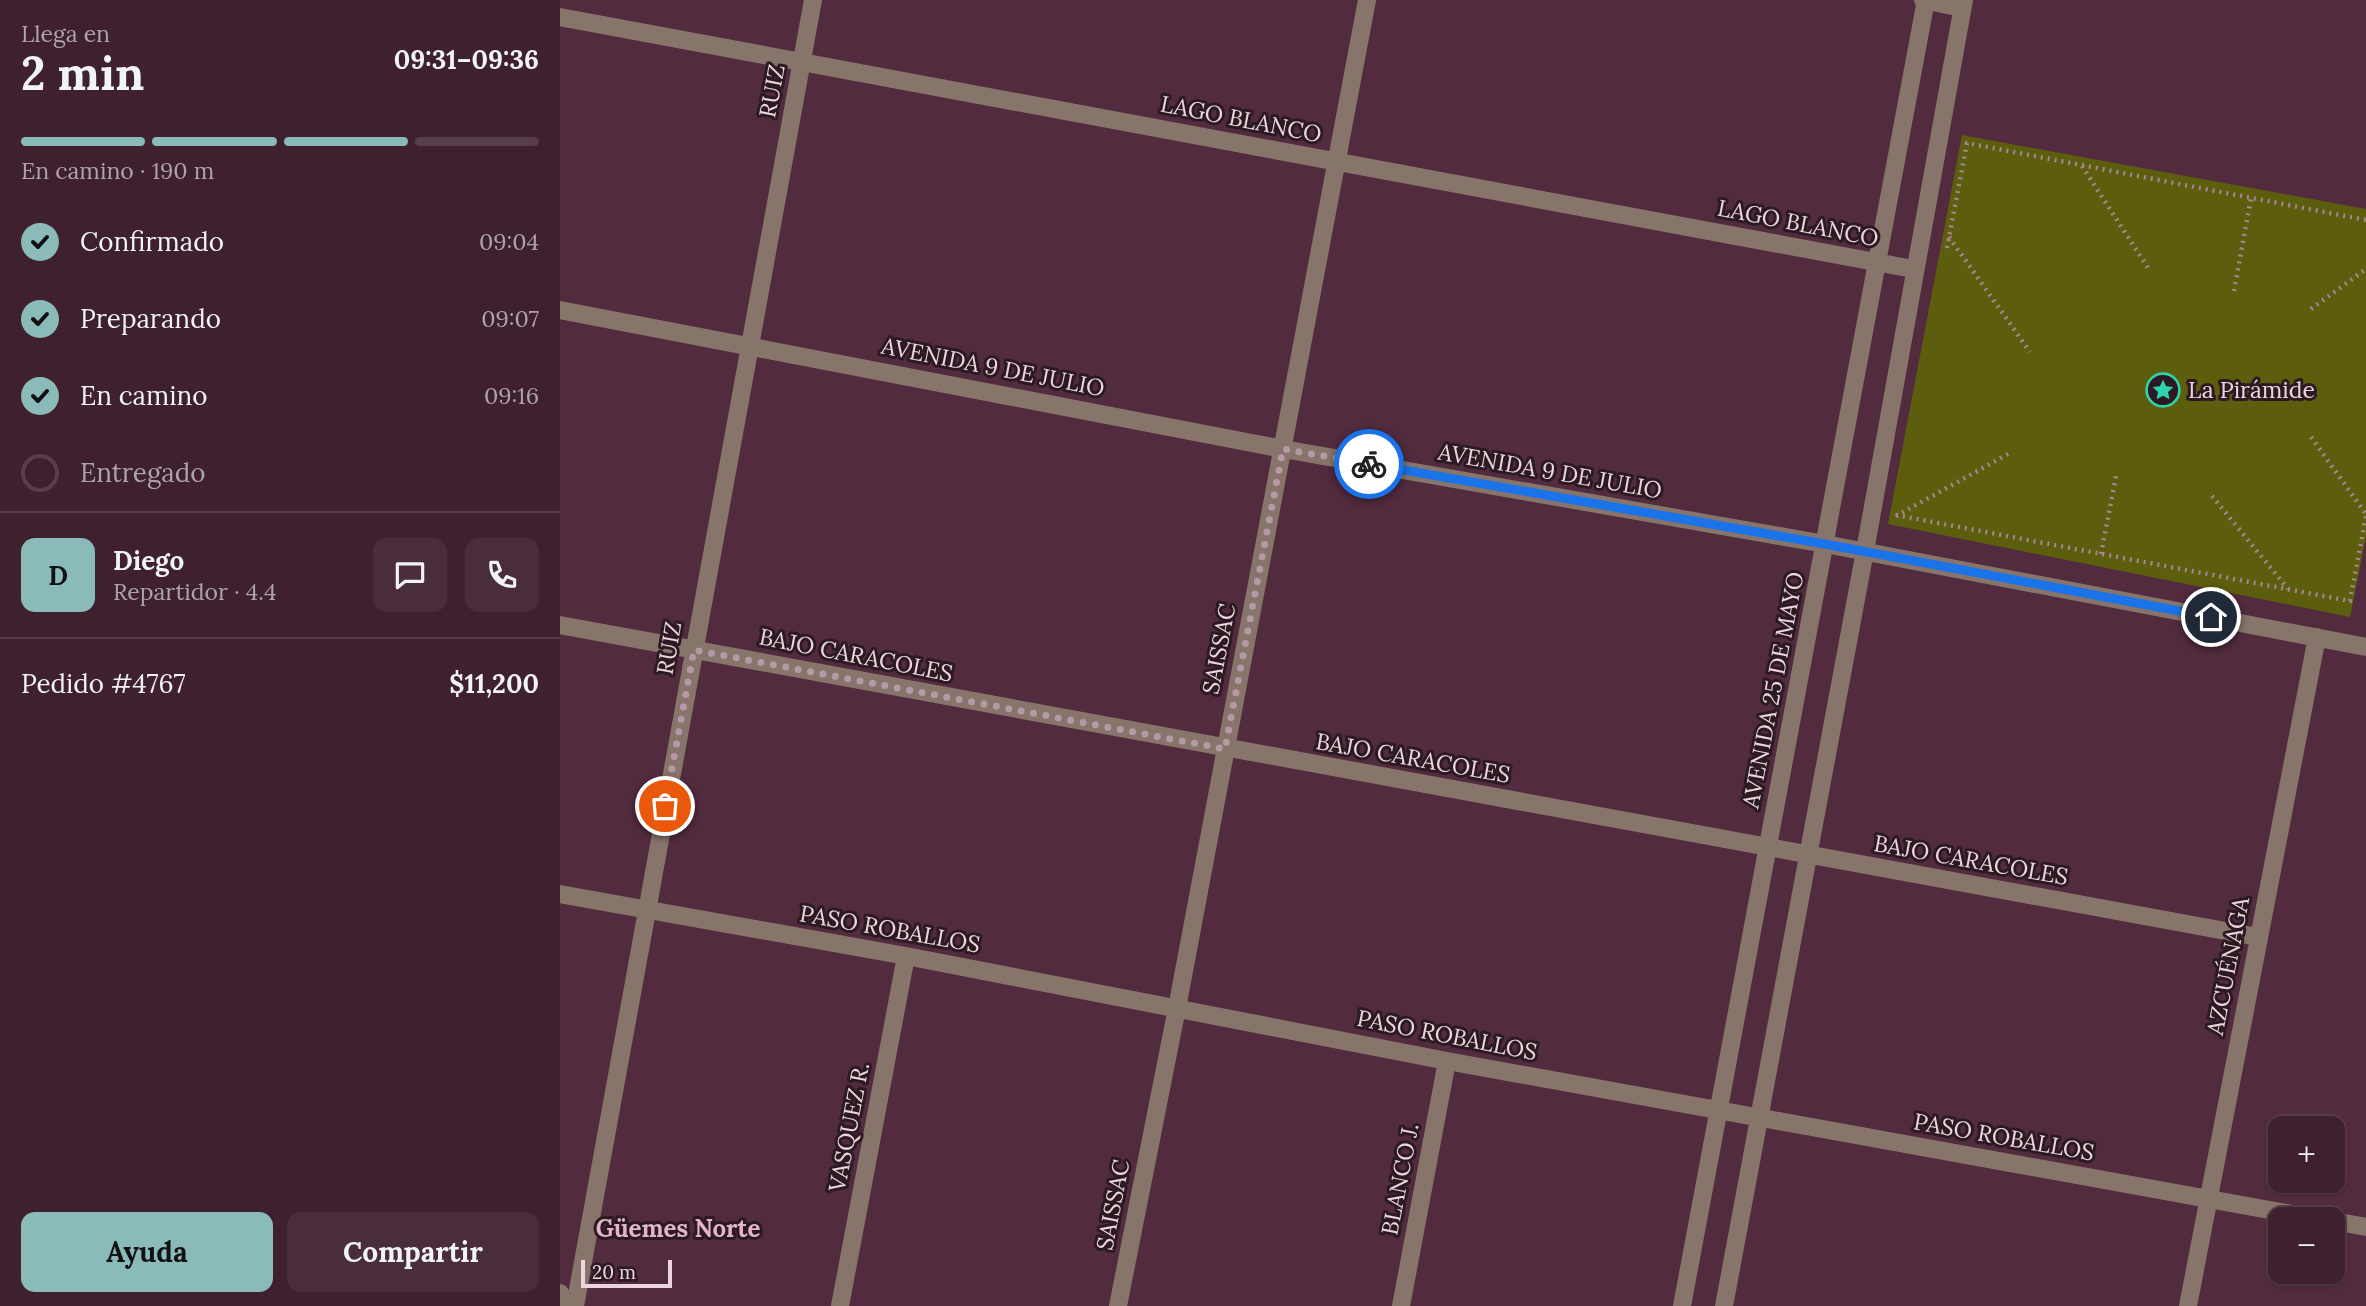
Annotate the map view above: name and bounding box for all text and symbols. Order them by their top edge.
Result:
text: Llega en [21,19,110,48]
text: 09:31–09:36 [394,43,539,76]
text: 2 min [21,44,144,103]
street label: RUIZ [752,62,791,120]
street label: LAGO BLANCO [1158,89,1324,148]
text: En camino · 190 m [21,156,214,185]
street label: LAGO BLANCO [1715,193,1881,252]
icon: check [21,223,59,261]
text: Confirmado [80,225,224,258]
text: 09:04 [479,227,539,256]
icon: check [21,300,59,338]
text: Preparando [80,302,221,335]
text: 09:07 [481,304,539,333]
street label: AVENIDA 9 DE JULIO [878,330,1107,402]
place icon: La Pirámide [2144,371,2182,409]
place label: La Pirámide [2188,375,2315,404]
icon: check [21,377,59,415]
text: En camino [80,379,208,412]
text: 09:16 [484,381,539,410]
courier [1334,429,1404,499]
street label: AVENIDA 9 DE JULIO [1435,436,1664,504]
icon: bike [1350,445,1388,483]
text: Entregado [80,456,206,489]
button: chat [373,538,447,612]
button: phone [465,538,539,612]
text: Diego [113,544,184,577]
text: D [48,559,68,592]
street label: AVENIDA 25 DE MAYO [1735,569,1810,812]
text: Repartidor · 4.4 [113,577,276,606]
pin [2181,587,2241,647]
icon: home [2192,598,2230,636]
street label: SAISSAC [1196,601,1241,697]
street label: RUIZ [650,619,687,677]
street label: BAJO CARACOLES [757,622,955,688]
text: Pedido #4767 [21,667,185,700]
text: $11,200 [449,667,539,700]
street label: BAJO CARACOLES [1314,726,1512,789]
pin [635,776,695,836]
icon: bag [646,787,684,825]
street label: BAJO CARACOLES [1872,828,2070,891]
street label: AZCUÉNAGA [2200,894,2255,1038]
street label: PASO ROBALLOS [798,898,983,959]
street label: PASO ROBALLOS [1355,1003,1540,1066]
street label: VASQUEZ R. [822,1060,875,1195]
street label: PASO ROBALLOS [1912,1106,2097,1167]
map controls [2268,1116,2345,1284]
button: + [2268,1116,2345,1193]
street label: BLANCO J. [1374,1120,1425,1238]
street label: SAISSAC [1090,1157,1135,1253]
button: − [2268,1207,2345,1284]
button: Ayuda [21,1212,273,1292]
button: Compartir [287,1212,539,1292]
district label: Güemes Norte [596,1213,760,1244]
scale bar [581,1257,672,1289]
text: 20 m [592,1260,636,1284]

